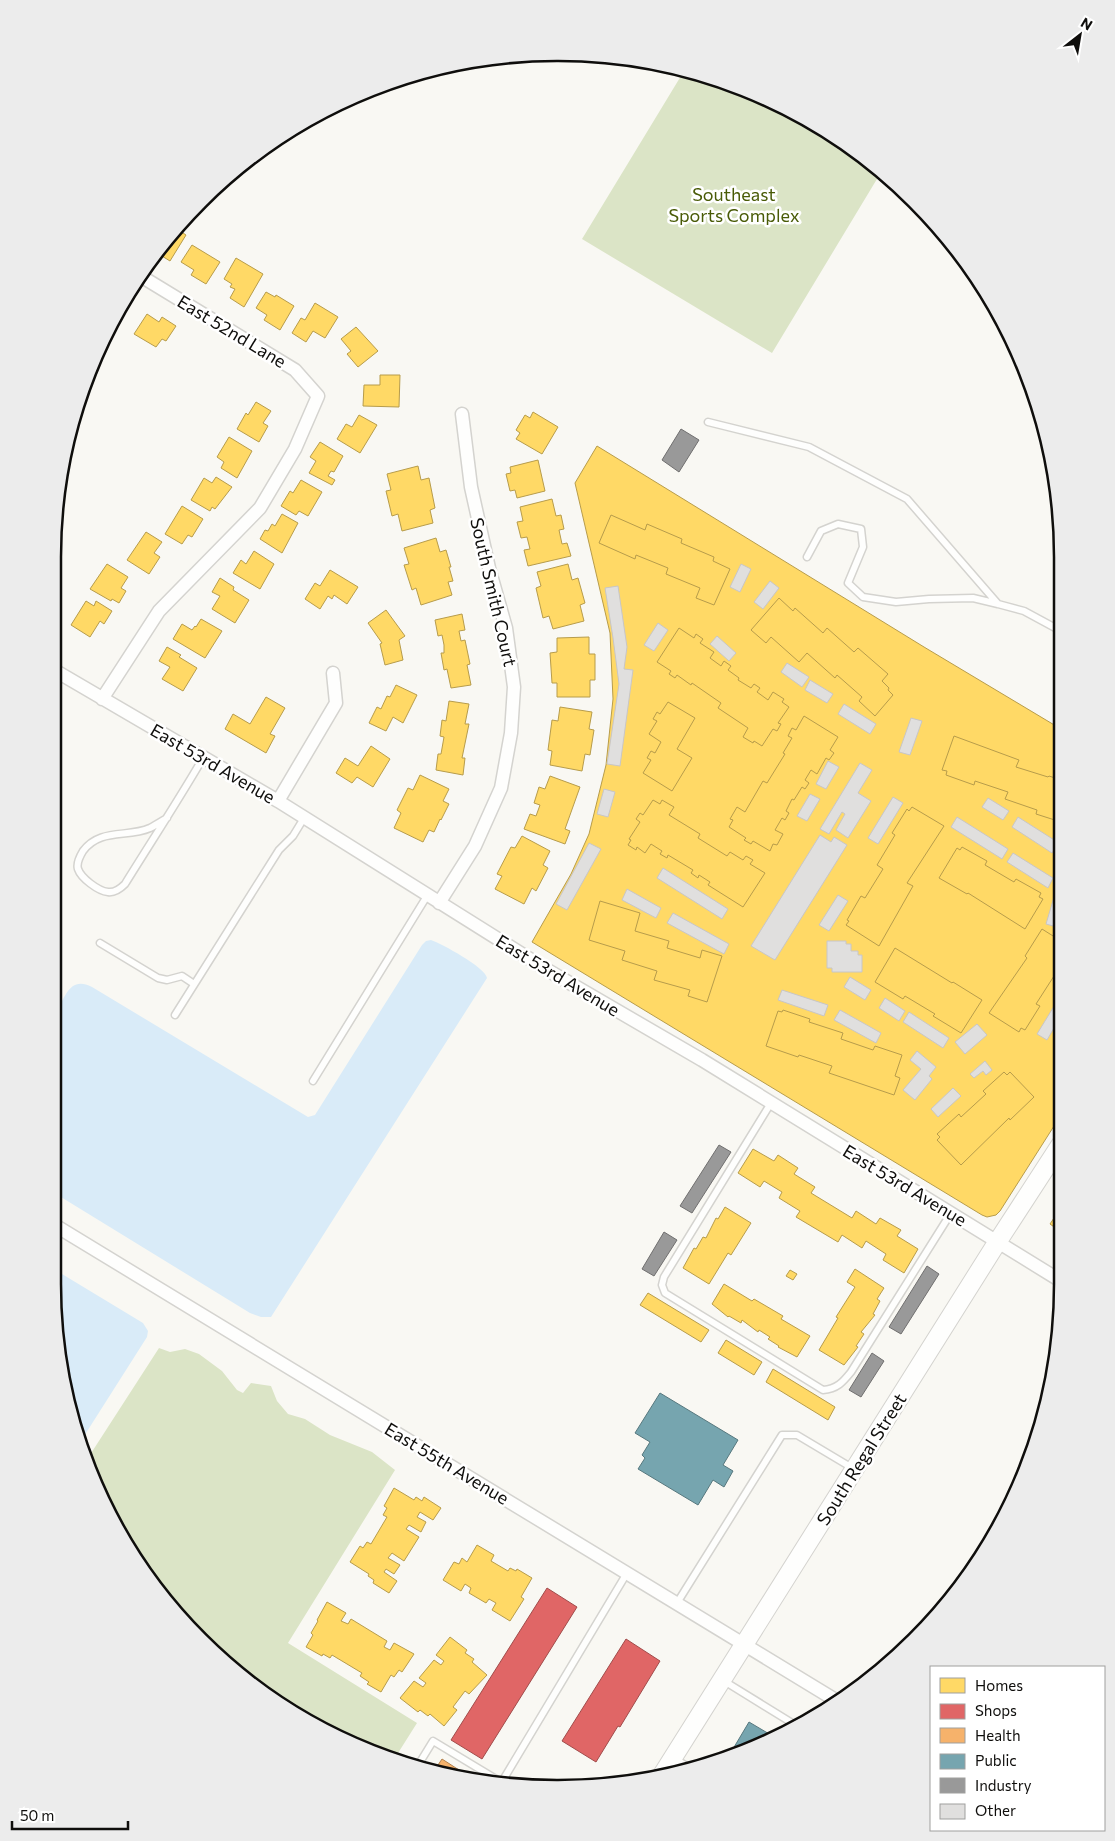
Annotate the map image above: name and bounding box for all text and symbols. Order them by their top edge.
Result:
north arrow [1055,10,1105,60]
text: N [1078,13,1096,33]
park label: Southeast Sports Complex [668,183,800,226]
street label: East 52nd Lane [174,290,290,372]
street label: South Smith Court [466,515,522,669]
street label: East 53rd Avenue [147,718,279,808]
street label: East 53rd Avenue [492,929,624,1021]
street label: East 53rd Avenue [839,1139,971,1231]
street label: South Regal Street [812,1389,910,1529]
street label: East 55th Avenue [381,1417,513,1509]
legend [930,1666,1105,1831]
text: Homes [975,1676,1023,1694]
text: Shops [975,1701,1017,1719]
text: Health [975,1726,1021,1744]
text: Public [975,1751,1017,1769]
text: Industry [975,1776,1032,1794]
scale bar [12,1798,129,1830]
text: Other [975,1801,1016,1819]
text: 50 m [20,1806,54,1824]

